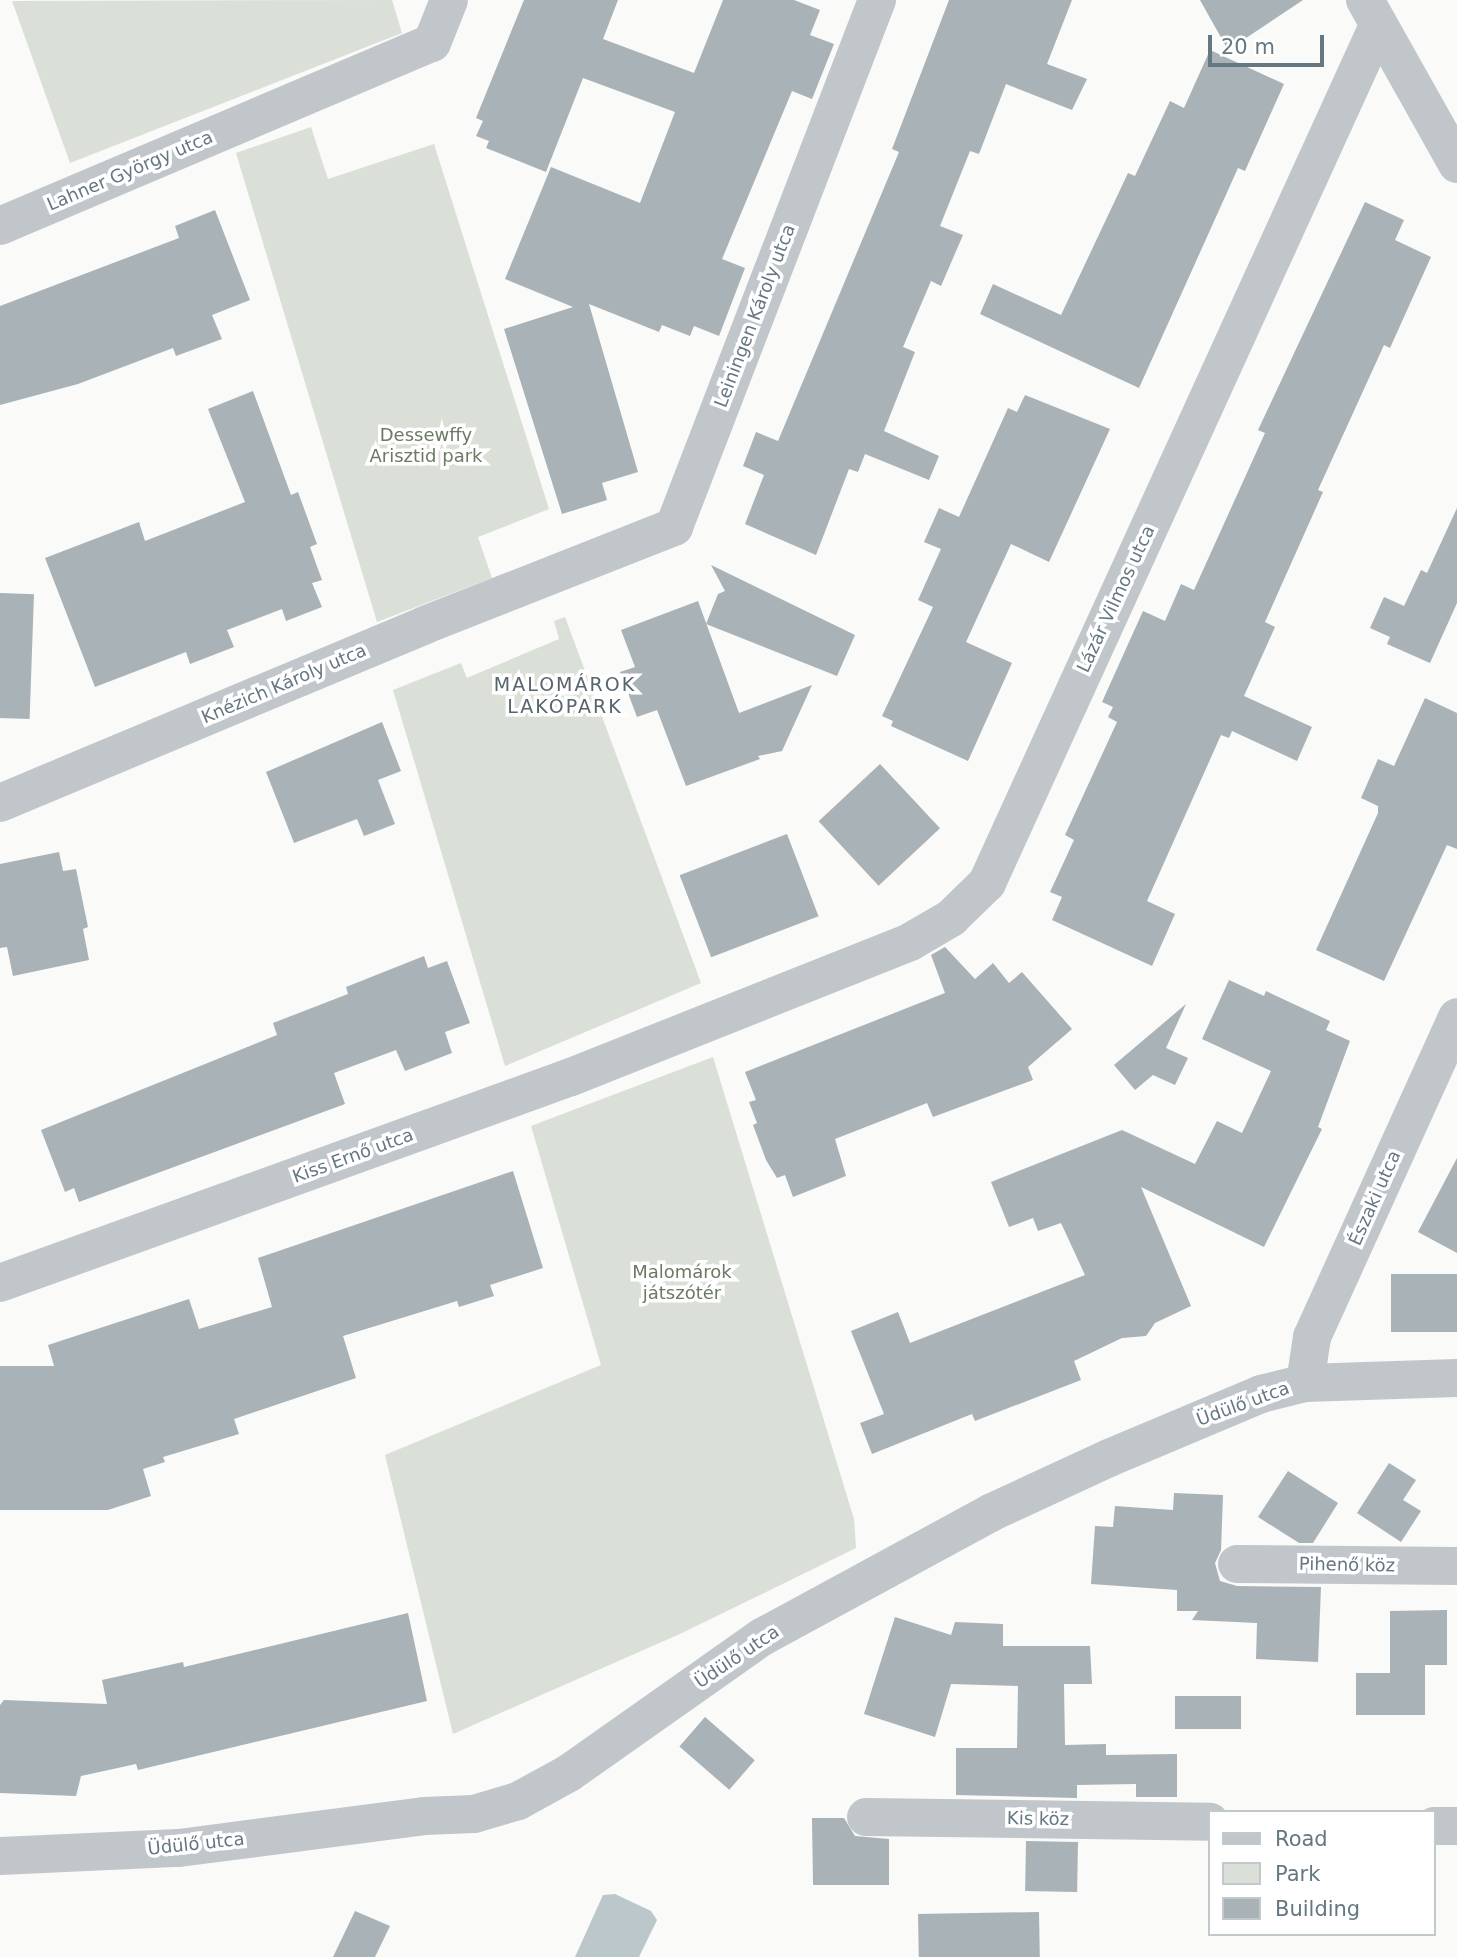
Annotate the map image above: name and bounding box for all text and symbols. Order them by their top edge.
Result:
scale bar [1212,21,1328,65]
text: 20 m [1221,35,1275,59]
street label: Lahner György utca [44,126,216,216]
street label: Leiningen Károly utca [710,221,800,411]
park label: Dessewffy Arisztid park [369,425,483,467]
street label: Lázár Vilmos utca [1072,522,1160,676]
street label: Knézich Károly utca [198,639,370,729]
district label: MALOMÁROK LAKÓPARK [495,674,635,718]
street label: Kiss Ernő utca [290,1124,416,1188]
street label: Északi utca [1344,1147,1406,1249]
park label: Malomárok játszótér [632,1262,732,1304]
street label: Üdülő utca [1194,1377,1292,1431]
street label: Pihenő köz [1299,1553,1395,1577]
street label: Üdülő utca [691,1621,783,1693]
street label: Kis köz [1007,1808,1069,1830]
legend [1208,1810,1436,1936]
text: Road [1275,1827,1328,1851]
street label: Üdülő utca [147,1828,245,1860]
text: Park [1275,1862,1320,1886]
text: Building [1275,1897,1360,1921]

